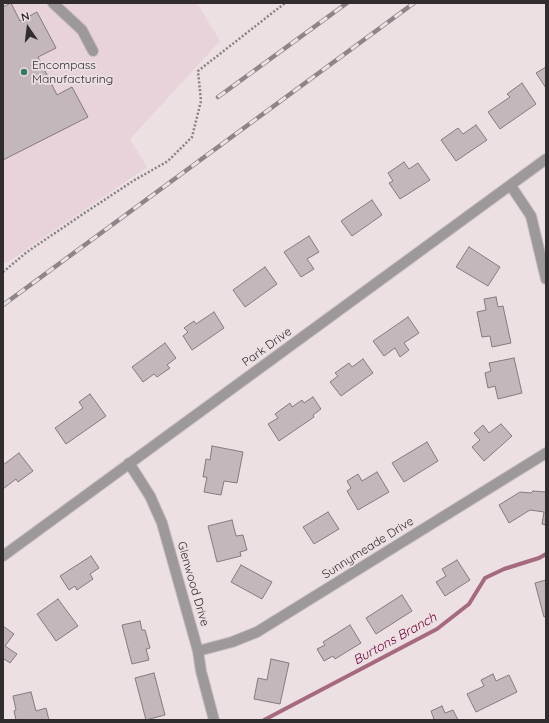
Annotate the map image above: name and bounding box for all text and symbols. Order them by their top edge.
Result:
north arrow [8,8,48,48]
text: N [19,9,31,24]
place label: Encompass Manufacturing [32,58,113,86]
marker: Encompass Manufacturing [19,67,29,77]
street label: Park Drive [239,324,295,370]
street label: Sunnymeade Drive [319,514,417,582]
street label: Glenwood Drive [174,540,212,628]
water label: Burtons Branch [351,610,439,668]

